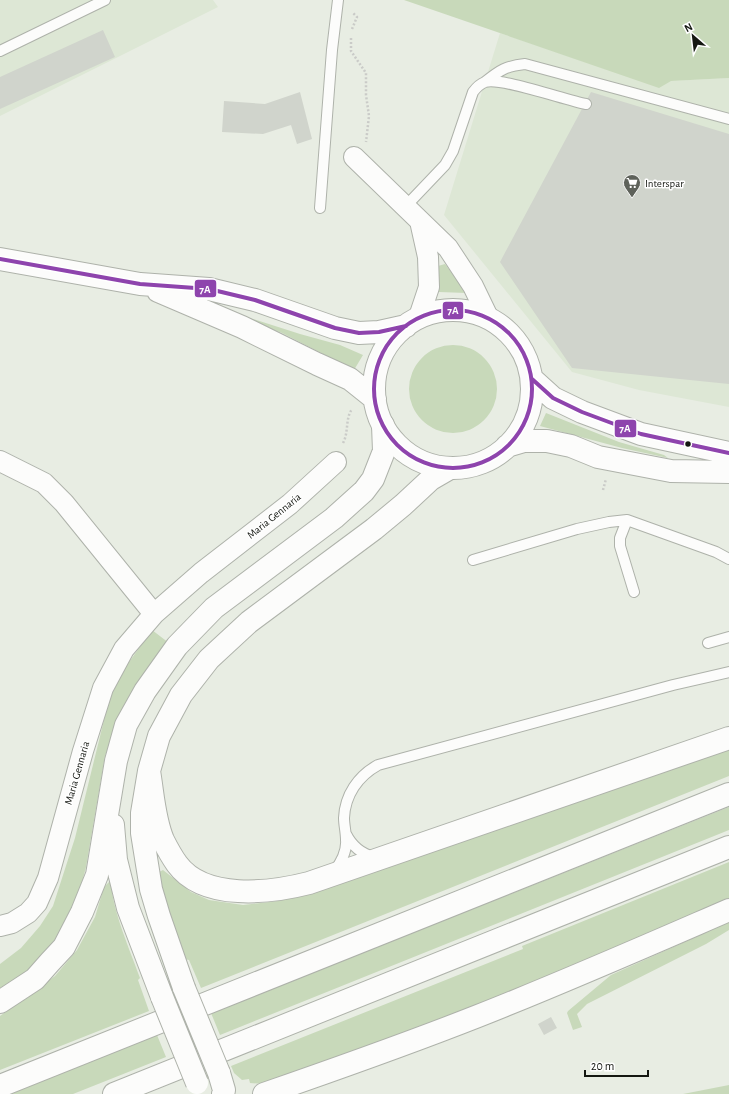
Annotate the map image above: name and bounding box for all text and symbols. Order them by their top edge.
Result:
north arrow [673,16,713,56]
text: N [683,21,695,34]
supermarket icon: Interspar [622,173,642,198]
place label: Interspar [645,178,684,189]
line badge: 7A [194,279,217,298]
text: 7A [199,284,211,295]
line badge: 7A [442,301,464,320]
text: 7A [447,305,459,316]
line badge: 7A [614,419,637,438]
text: 7A [619,423,631,434]
unlabelled marker [683,439,693,449]
street label: Maria Gennaria [245,491,303,541]
street label: Maria Gennaria [63,740,91,806]
scale bar [585,1052,648,1078]
text: 20 m [591,1060,614,1072]

